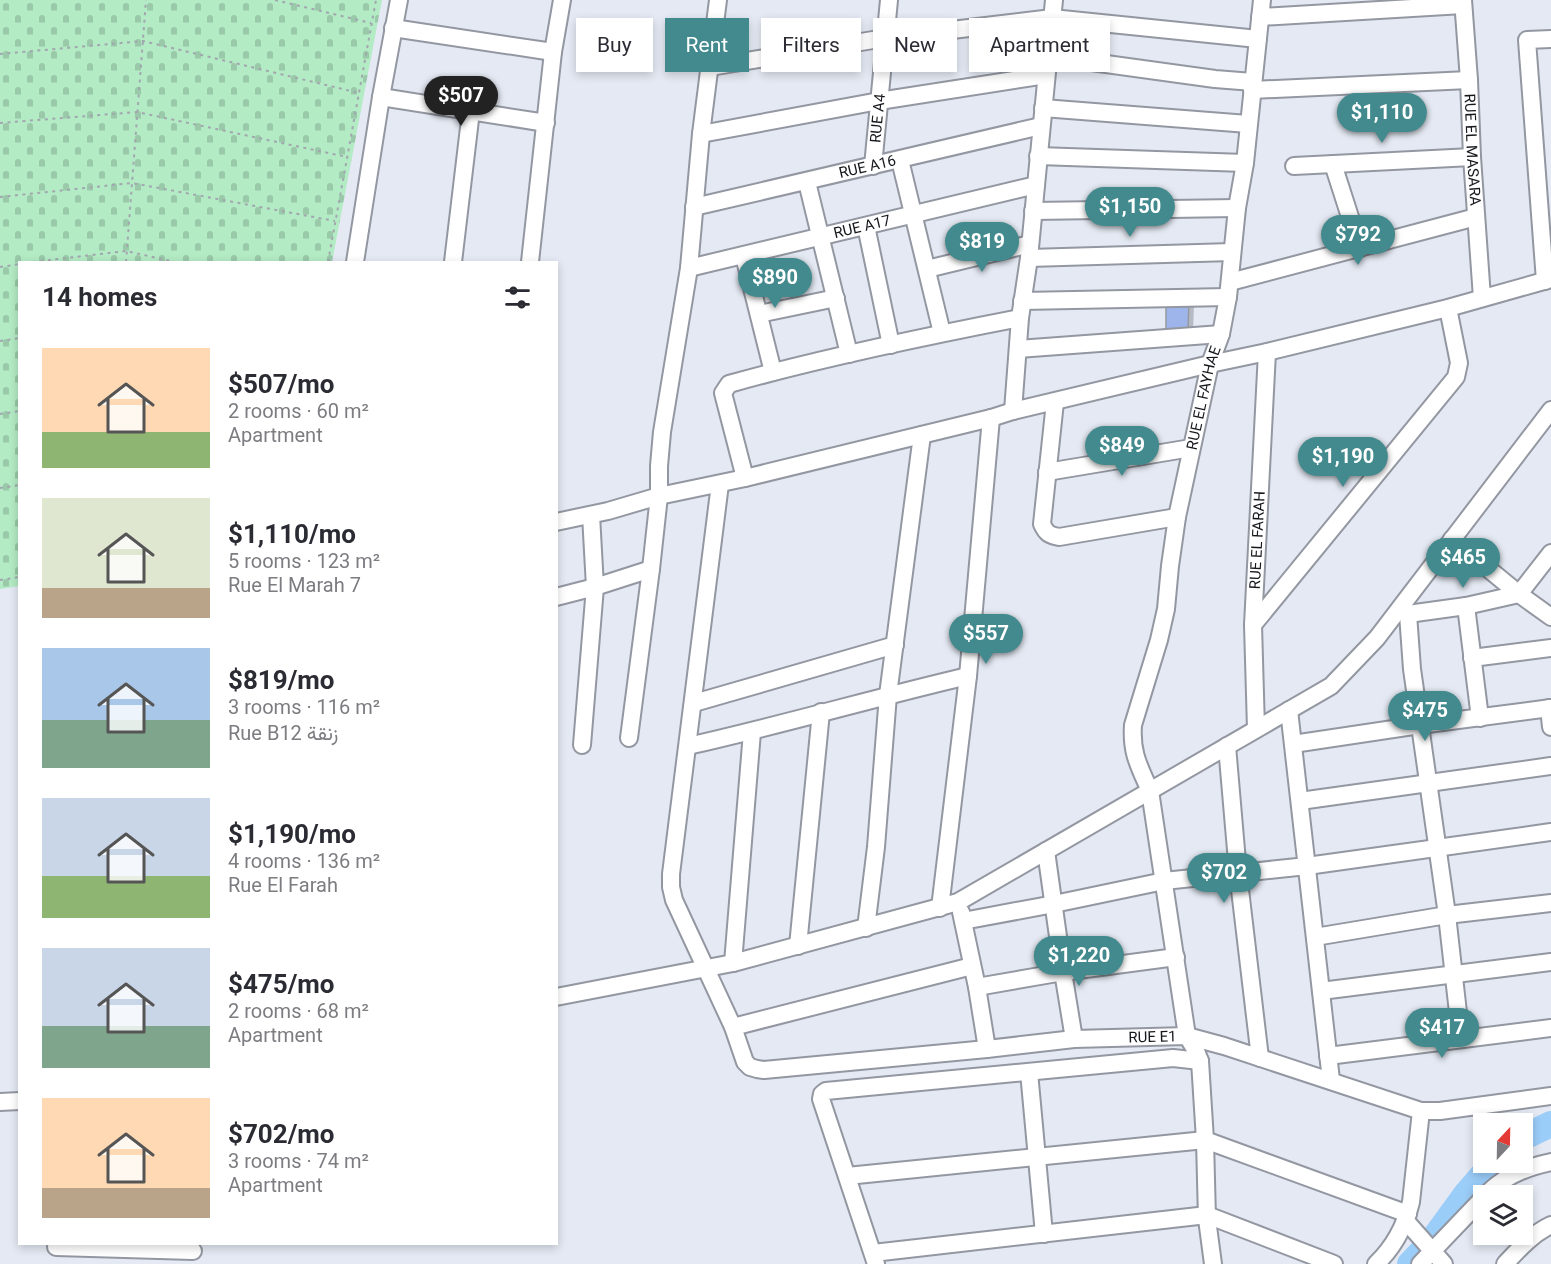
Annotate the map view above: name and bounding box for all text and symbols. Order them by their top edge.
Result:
chip: Buy [576,18,653,72]
chip: Rent [665,18,749,72]
chip: Filters [761,18,861,72]
chip: New [873,18,957,72]
chip: Apartment [969,18,1110,72]
pin: $507 [425,76,497,127]
text: $507 [438,83,484,107]
street label: RUE A4 [866,92,889,144]
pin: $1,110 [1333,93,1431,144]
street label: RUE EL MASARA [1461,93,1484,207]
text: $1,110 [1351,100,1413,124]
street label: RUE A16 [837,151,898,182]
pin: $1,150 [1081,187,1179,238]
text: $1,150 [1099,194,1161,218]
street label: RUE A17 [832,211,892,242]
pin: $792 [1322,215,1394,266]
pin: $819 [946,222,1018,273]
text: $792 [1335,222,1381,246]
text: $819 [959,229,1005,253]
pin: $890 [739,258,811,309]
text: $890 [752,265,798,289]
icon: filters [501,281,534,314]
text: 14 homes [42,282,157,312]
street label: RUE EL FAYHAE [1183,343,1225,451]
text: $507/mo [228,369,335,399]
icon: home [90,372,162,444]
text: 2 rooms · 60 m² [228,399,369,423]
text: Apartment [228,423,323,447]
pin: $849 [1086,426,1158,477]
text: $849 [1099,433,1145,457]
pin: $1,190 [1294,437,1392,488]
text: $1,190 [1312,444,1374,468]
street label: RUE EL FARAH [1246,491,1269,590]
text: $1,110/mo [228,519,356,549]
icon: home [90,522,162,594]
pin: $465 [1427,538,1499,589]
text: $465 [1440,545,1486,569]
text: 5 rooms · 123 m² [228,549,380,573]
text: Rue El Marah 7 [228,573,361,597]
pin: $557 [950,614,1022,665]
text: $557 [963,621,1009,645]
text: $819/mo [228,665,335,695]
icon: home [90,672,162,744]
pin: $475 [1389,691,1461,742]
text: 3 rooms · 116 m² [228,695,380,719]
text: $475 [1402,698,1448,722]
text: Rue B12 زنقة [228,721,338,745]
text: $1,190/mo [228,819,356,849]
icon: home [90,822,162,894]
text: 4 rooms · 136 m² [228,849,380,873]
pin: $702 [1188,853,1260,904]
text: $702 [1201,860,1247,884]
text: Rue El Farah [228,873,338,897]
pin: $1,220 [1030,936,1128,987]
text: $1,220 [1048,943,1110,967]
text: $475/mo [228,969,335,999]
icon: home [90,972,162,1044]
text: 2 rooms · 68 m² [228,999,369,1023]
pin: $417 [1406,1008,1478,1059]
text: $417 [1419,1015,1465,1039]
text: Apartment [228,1023,323,1047]
street label: RUE E1 [1128,1027,1177,1047]
north arrow [1473,1113,1533,1173]
map controls [1473,1113,1533,1245]
text: $702/mo [228,1119,335,1149]
icon: home [90,1122,162,1194]
text: 3 rooms · 74 m² [228,1149,369,1173]
text: Apartment [228,1173,323,1197]
button: layers [1473,1185,1533,1245]

